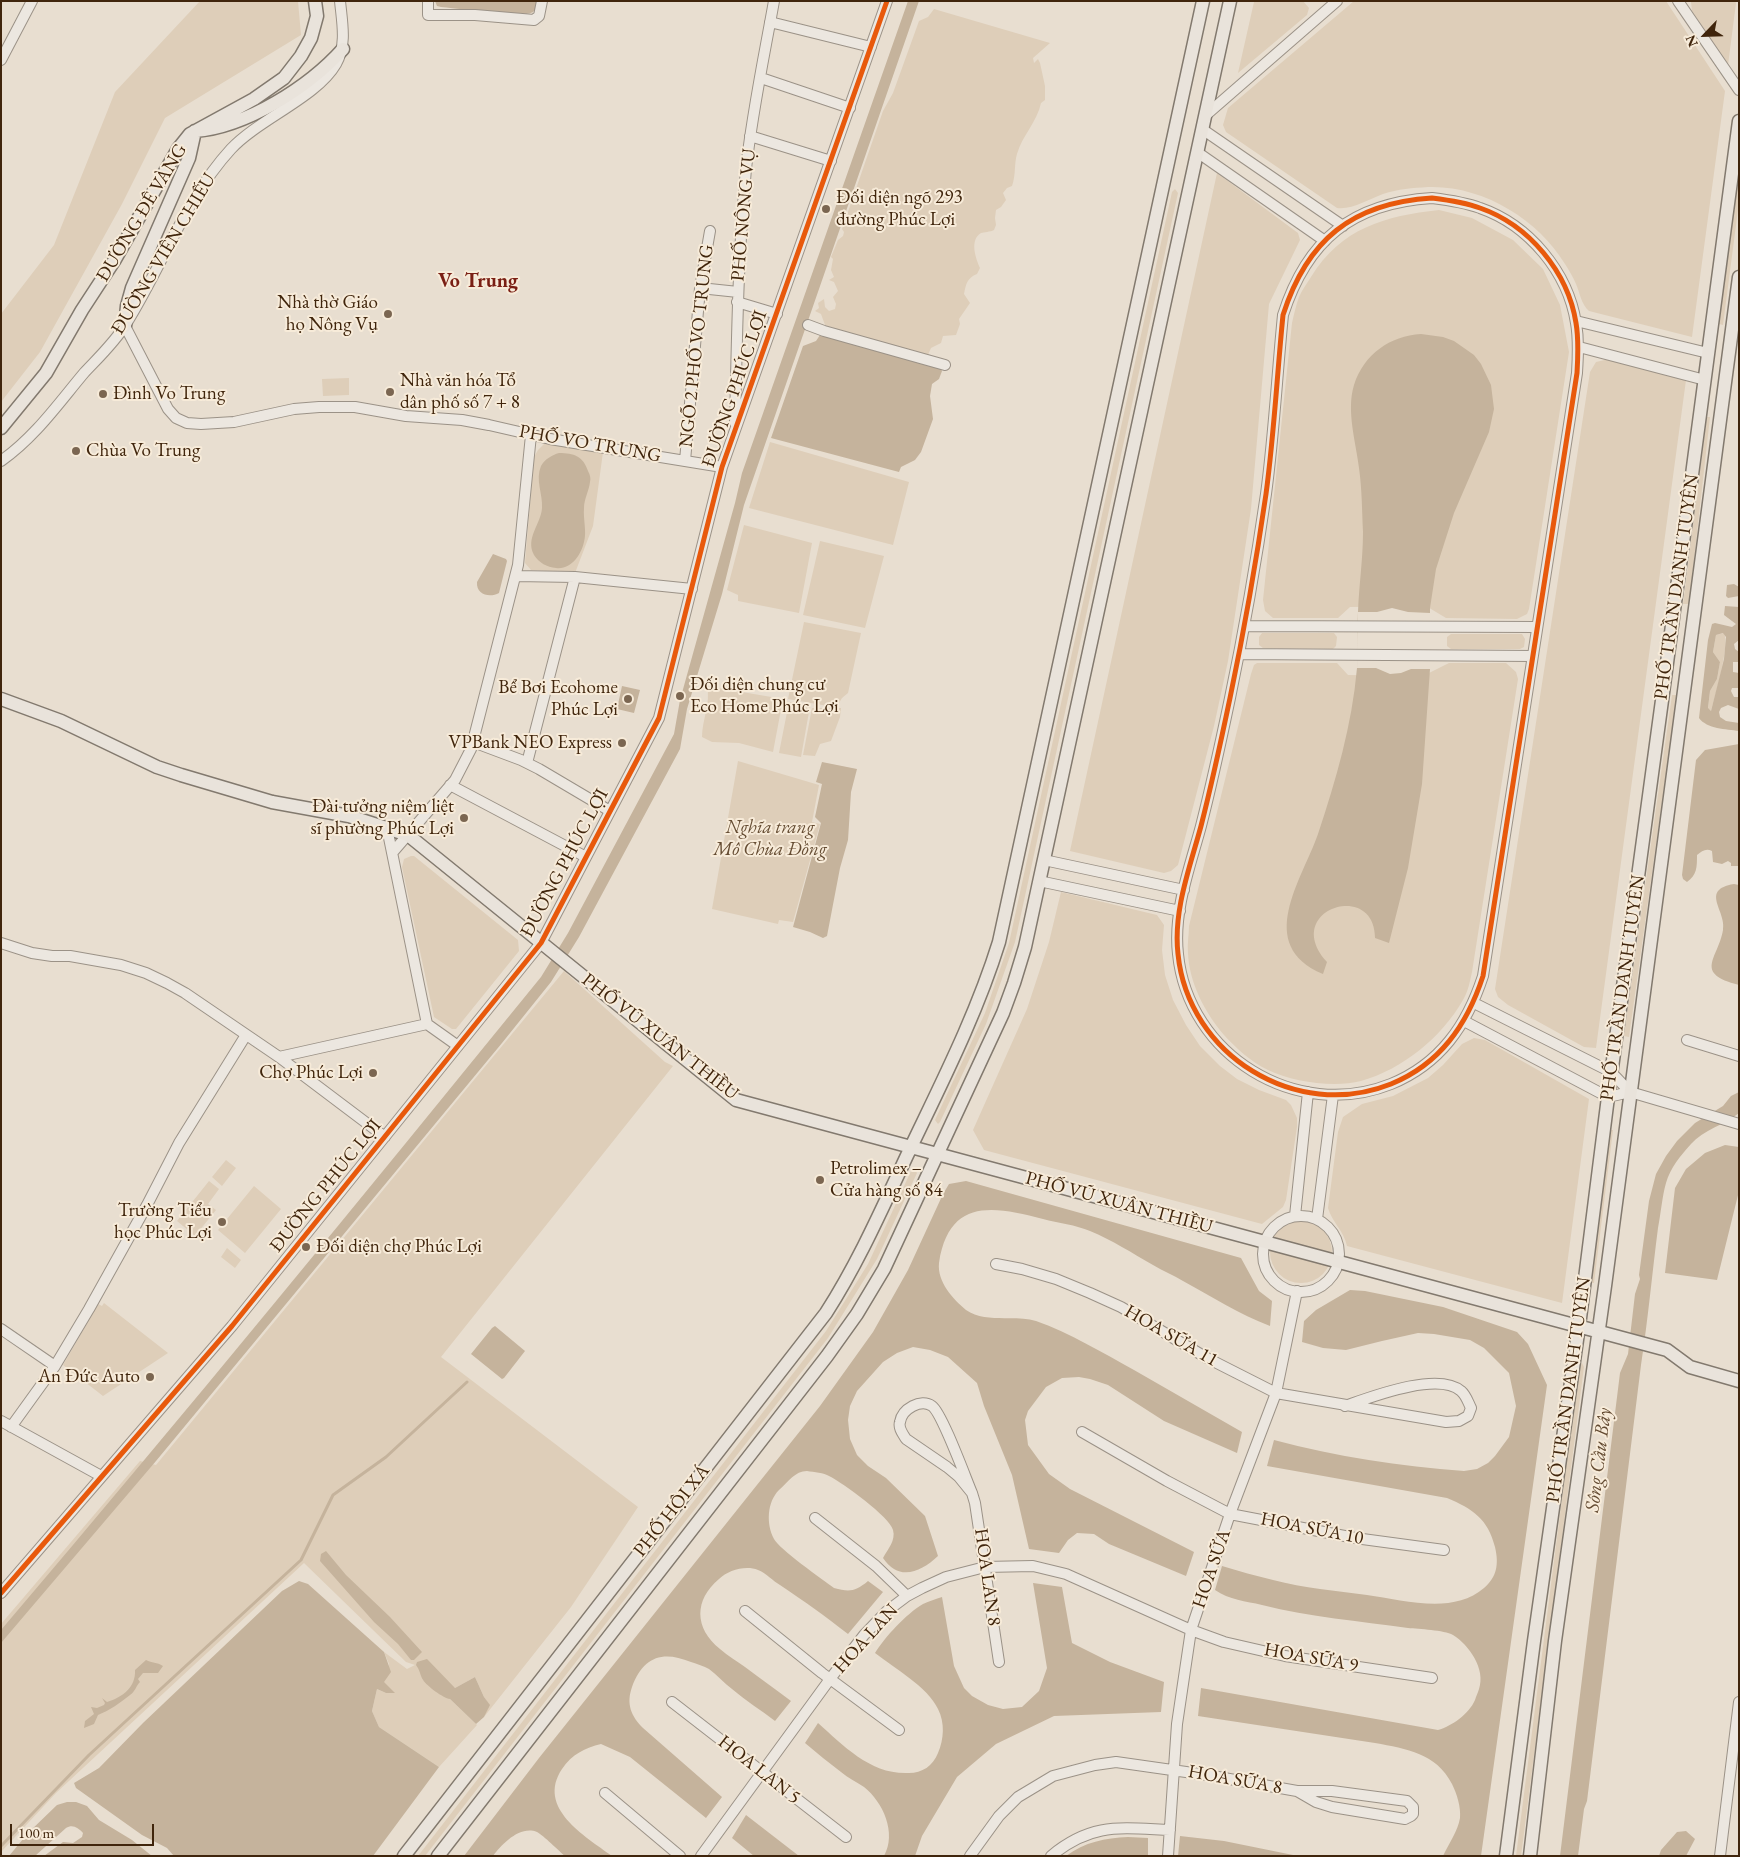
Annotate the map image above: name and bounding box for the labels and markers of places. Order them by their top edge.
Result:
place label: Đối diện ngõ 293 đường Phúc Lợi [836,187,963,231]
marker: Đối diện ngõ 293 đường Phúc Lợi [820,203,832,215]
place label: Nhà thờ Giáo họ Nông Vụ [277,292,378,336]
marker: Nhà thờ Giáo họ Nông Vụ [382,308,394,320]
place label: Nhà văn hóa Tổ dân phố số 7 + 8 [400,370,520,414]
place label: Đình Vo Trung [113,383,225,405]
marker: Nhà văn hóa Tổ dân phố số 7 + 8 [384,386,396,398]
marker: Đình Vo Trung [97,388,109,400]
place label: Chùa Vo Trung [86,440,200,462]
marker: Chùa Vo Trung [70,445,82,457]
place label: Đối diện chung cư Eco Home Phúc Lợi [690,674,839,718]
place label: Bể Bơi Ecohome Phúc Lợi [498,677,618,721]
marker: Đối diện chung cư Eco Home Phúc Lợi [674,690,686,702]
marker: Bể Bơi Ecohome Phúc Lợi [622,693,634,705]
place label: VPBank NEO Express [448,732,612,754]
marker: VPBank NEO Express [616,737,628,749]
place label: Đài tưởng niệm liệt sĩ phường Phúc Lợi [310,796,454,840]
marker: Đài tưởng niệm liệt sĩ phường Phúc Lợi [458,812,470,824]
place label: Chợ Phúc Lợi [259,1062,363,1084]
marker: Chợ Phúc Lợi [367,1067,379,1079]
place label: Petrolimex – Cửa hàng số 84 [830,1158,943,1202]
marker: Petrolimex – Cửa hàng số 84 [814,1174,826,1186]
place label: Trường Tiểu học Phúc Lợi [114,1200,212,1244]
marker: Trường Tiểu học Phúc Lợi [216,1216,228,1228]
place label: Đối diện chợ Phúc Lợi [316,1236,482,1258]
marker: Đối diện chợ Phúc Lợi [300,1241,312,1253]
place label: An Đức Auto [38,1366,140,1388]
marker: An Đức Auto [144,1371,156,1383]

